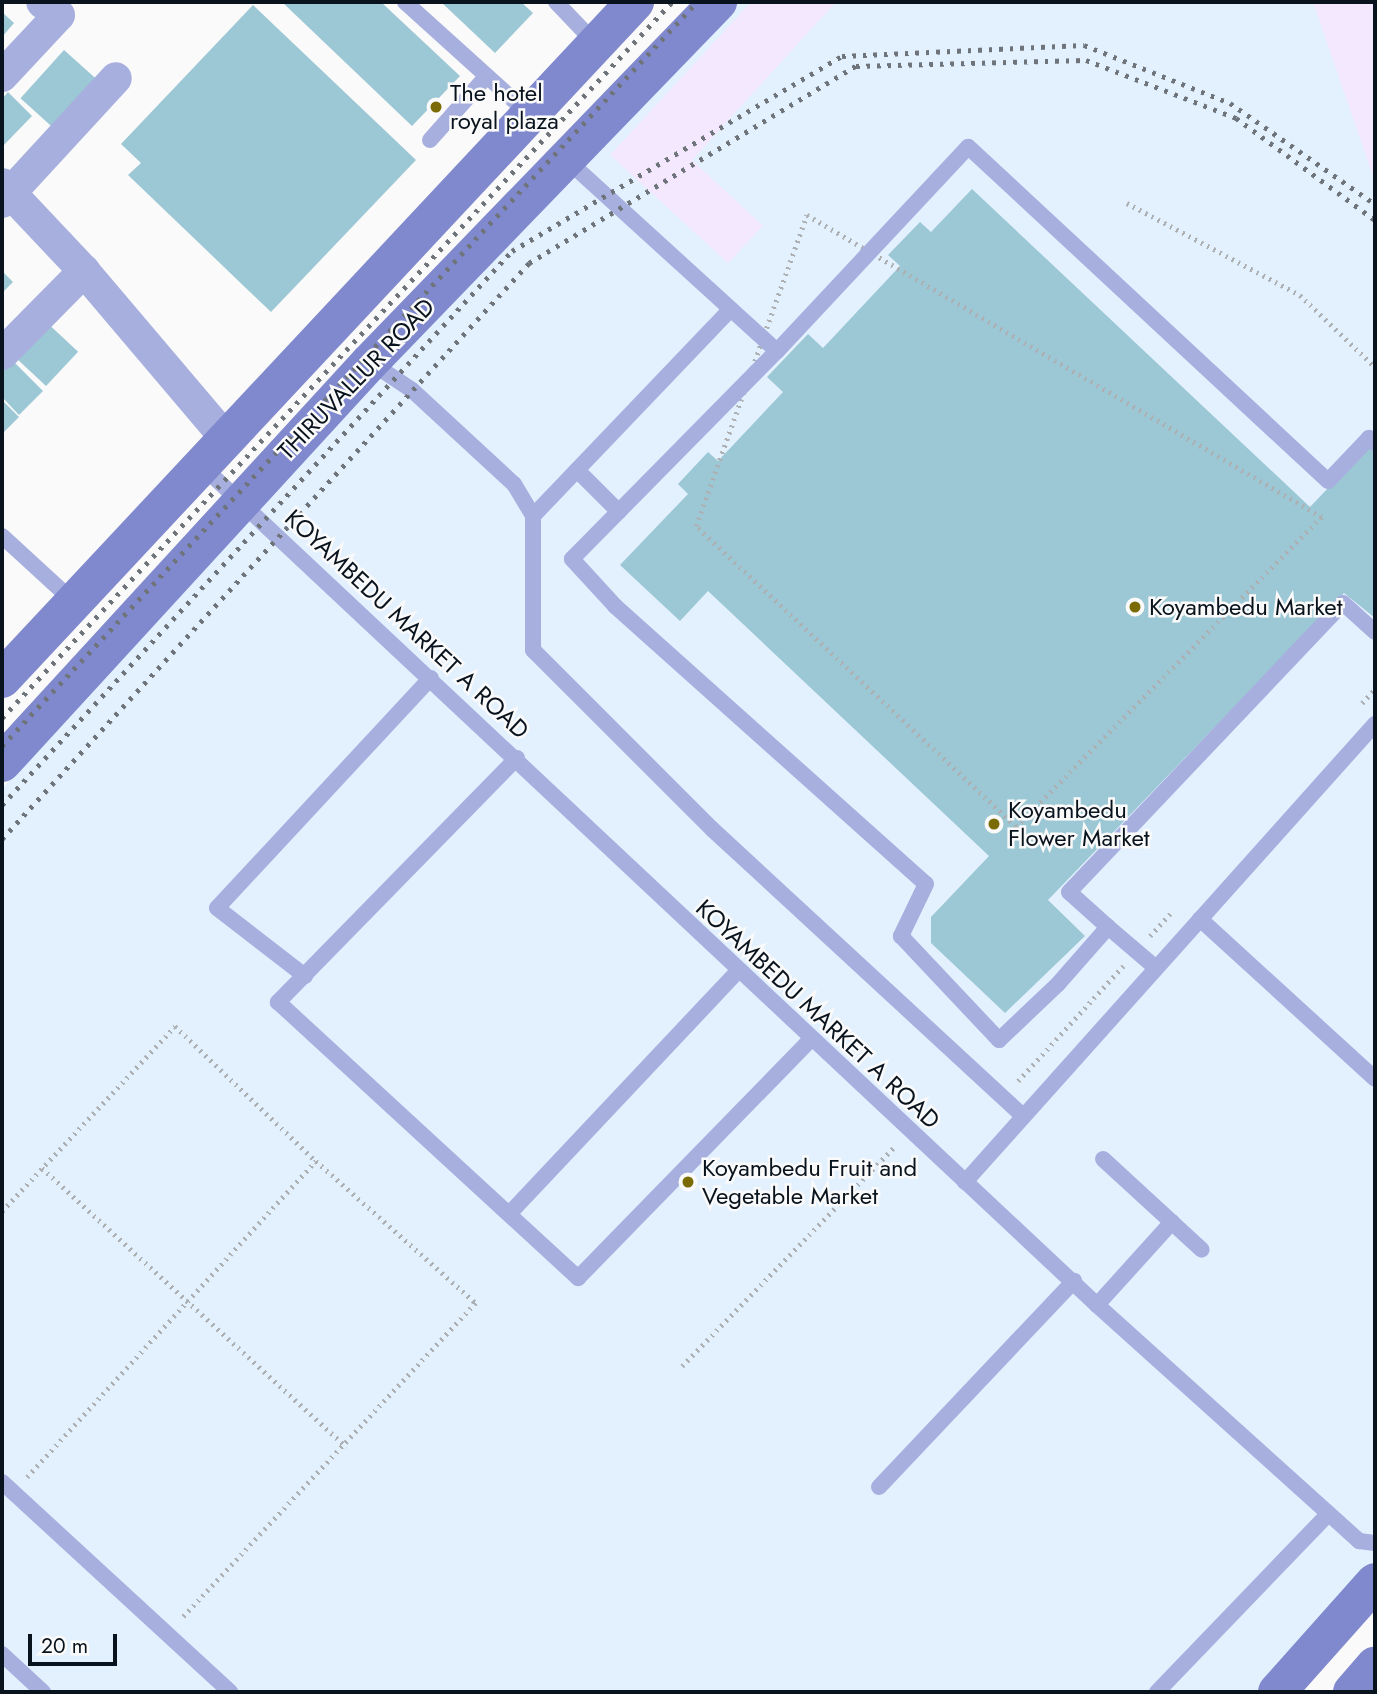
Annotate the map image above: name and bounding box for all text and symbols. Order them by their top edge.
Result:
place label: The hotel royal plaza [450,79,559,135]
marker: The hotel royal plaza [428,99,444,115]
street label: THIRUVALLUR ROAD [272,292,440,466]
street label: KOYAMBEDU MARKET A ROAD [279,503,535,745]
place label: Koyambedu Market [1149,593,1342,621]
marker: Koyambedu Market [1127,599,1143,615]
place label: Koyambedu Flower Market [1008,796,1150,852]
marker: Koyambedu Flower Market [986,816,1002,832]
street label: KOYAMBEDU MARKET A ROAD [690,893,946,1135]
place label: Koyambedu Fruit and Vegetable Market [702,1154,917,1210]
marker: Koyambedu Fruit and Vegetable Market [680,1174,696,1190]
scale bar [32,1620,121,1664]
text: 20 m [41,1631,88,1661]

